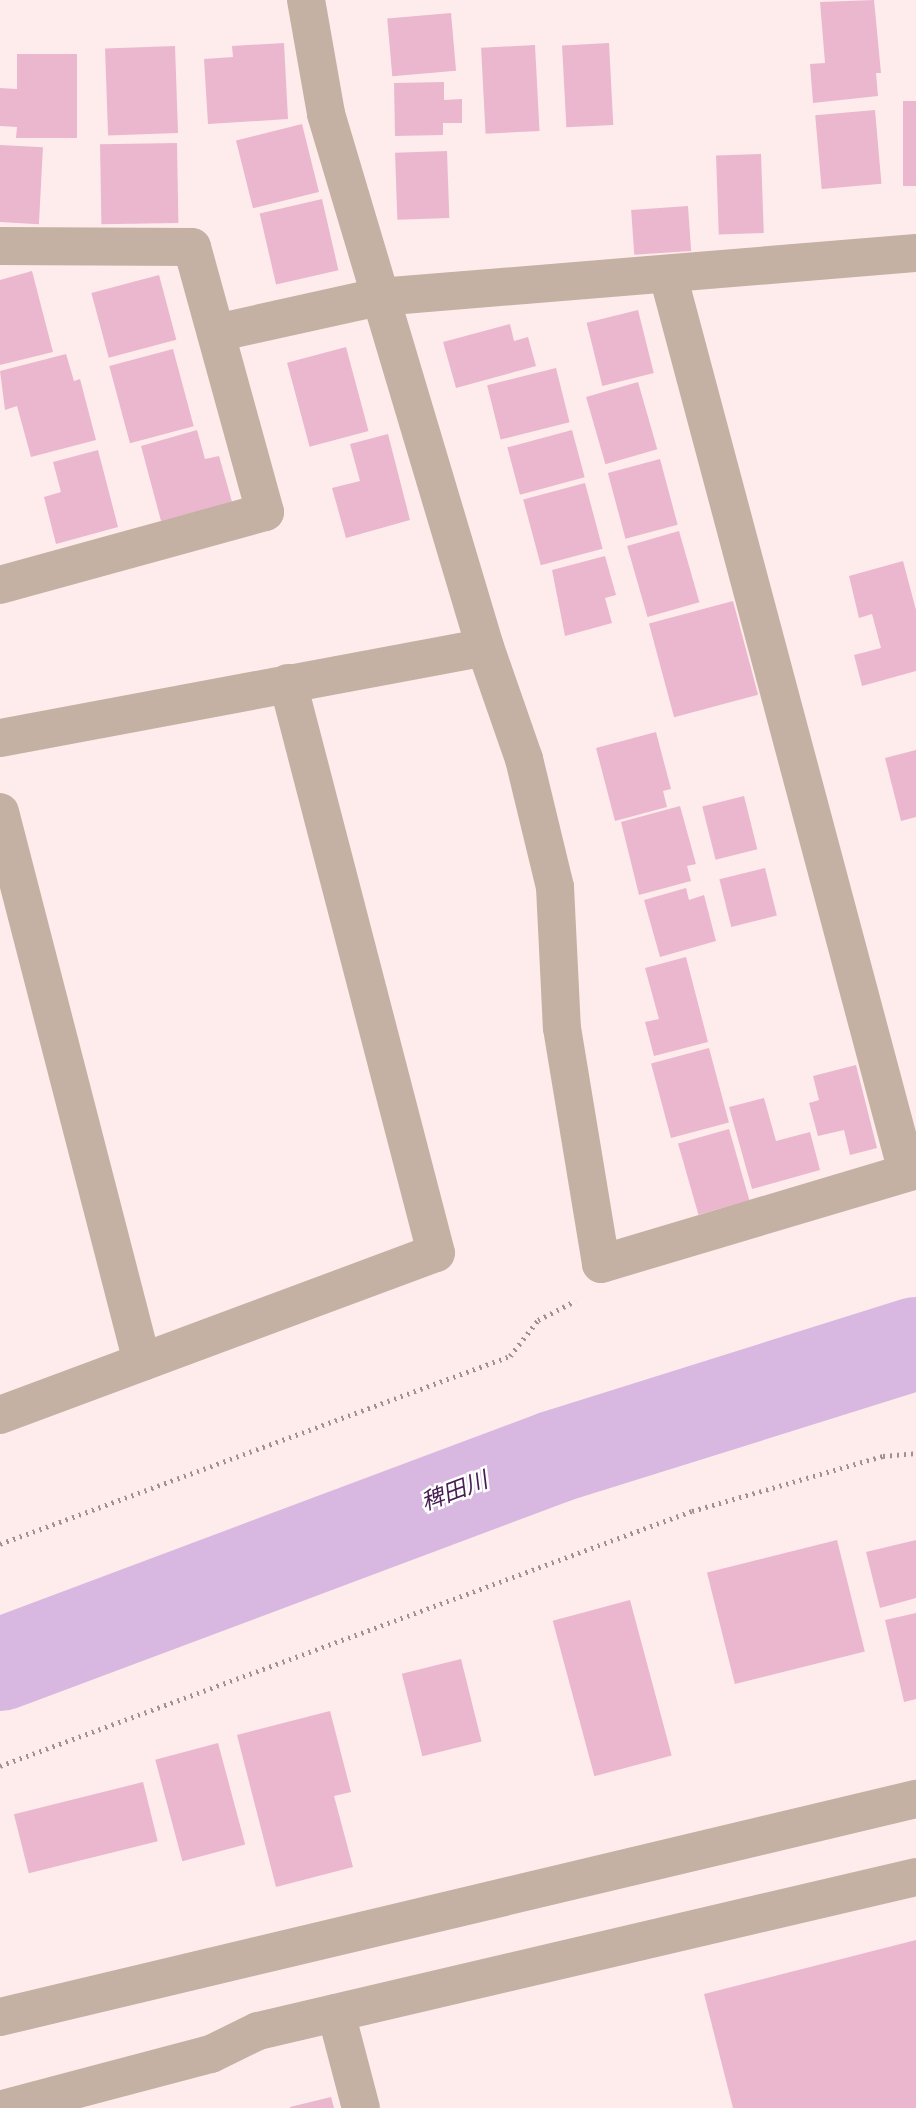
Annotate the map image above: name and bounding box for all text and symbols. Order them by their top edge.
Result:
water label: 稗田川 [418,1468,492,1518]

